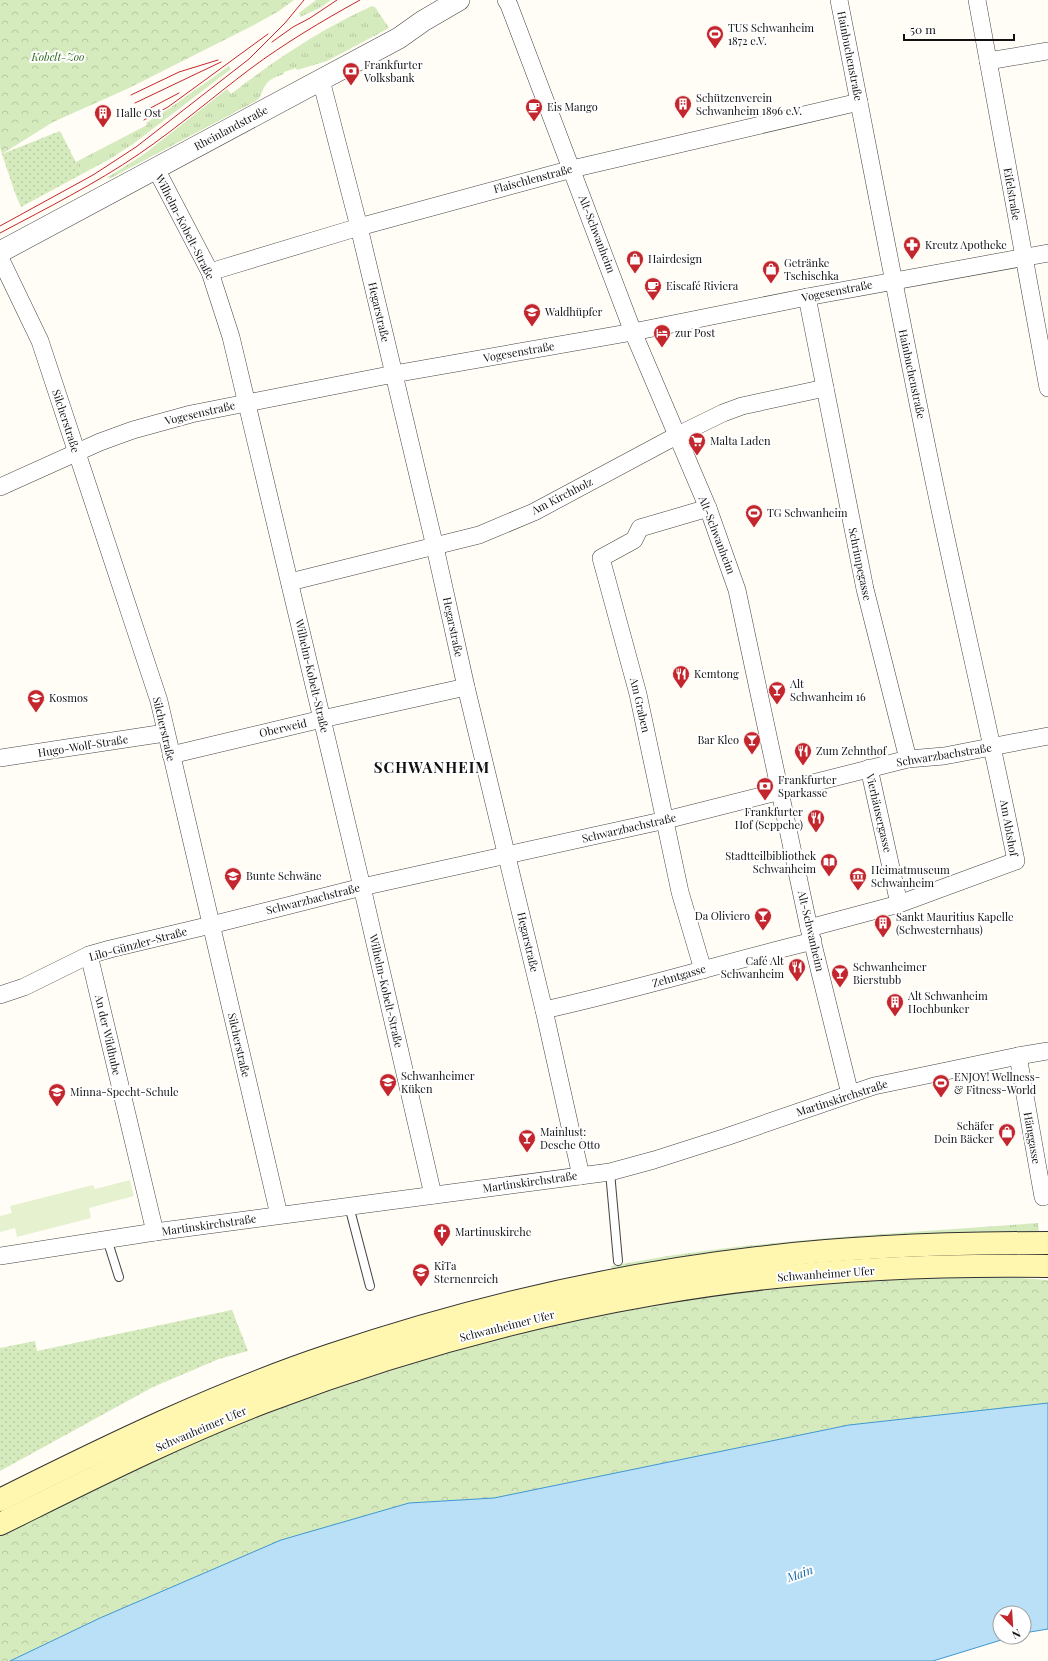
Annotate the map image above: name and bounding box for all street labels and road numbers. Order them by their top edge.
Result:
street label: Hainbuchenstraße [834,10,867,103]
street label: Rheinlandstraße [191,102,271,153]
street label: Flaischlenstraße [492,161,574,196]
street label: Eifelstraße [1000,166,1025,222]
street label: Wilhelm-Kobelt-Straße [152,171,219,282]
street label: Alt-Schwanheim [575,192,619,275]
street label: Vogesenstraße [799,276,874,305]
street label: Hegarstraße [365,281,394,344]
street label: Hainbuchenstraße [896,328,929,421]
street label: Vogesenstraße [481,338,556,365]
street label: Silcherstraße [49,387,84,455]
street label: Vogesenstraße [162,397,237,428]
street label: Am Kirchholz [528,474,595,518]
street label: Alt-Schwanheim [695,493,739,576]
street label: Schrimpegasse [845,526,876,602]
street label: Hegarstraße [440,596,467,659]
street label: Wilhelm-Kobelt-Straße [292,617,333,735]
street label: Am Graben [627,675,654,734]
street label: Silcherstraße [150,695,179,763]
street label: Oberweid [258,715,309,740]
street label: Hugo-Wolf-Straße [37,731,130,760]
street label: Schwarzbachstraße [895,739,993,769]
street label: Vierhäusergasse [863,771,896,854]
street label: Am Abtshof [997,797,1022,859]
street label: Schwarzbachstraße [580,809,678,846]
street label: Schwarzbachstraße [264,879,362,917]
street label: Alt-Schwanheim [795,888,828,973]
street label: Hegarstraße [514,911,543,974]
street label: Lilo-Günzler-Straße [87,923,189,964]
street label: Wilhelm-Kobelt-Straße [366,932,407,1050]
street label: Zehntgasse [650,961,708,990]
street label: An der Wildhube [92,992,125,1077]
street label: Silcherstraße [225,1011,254,1079]
street label: Martinskirchstraße [794,1076,890,1119]
street label: Hänggasse [1021,1111,1045,1166]
street label: Martinskirchstraße [482,1167,579,1196]
street label: Martinskirchstraße [161,1210,258,1239]
street label: Schwanheimer Ufer [777,1263,875,1284]
street label: Schwanheimer Ufer [458,1306,556,1345]
street label: Schwanheimer Ufer [153,1403,249,1454]

